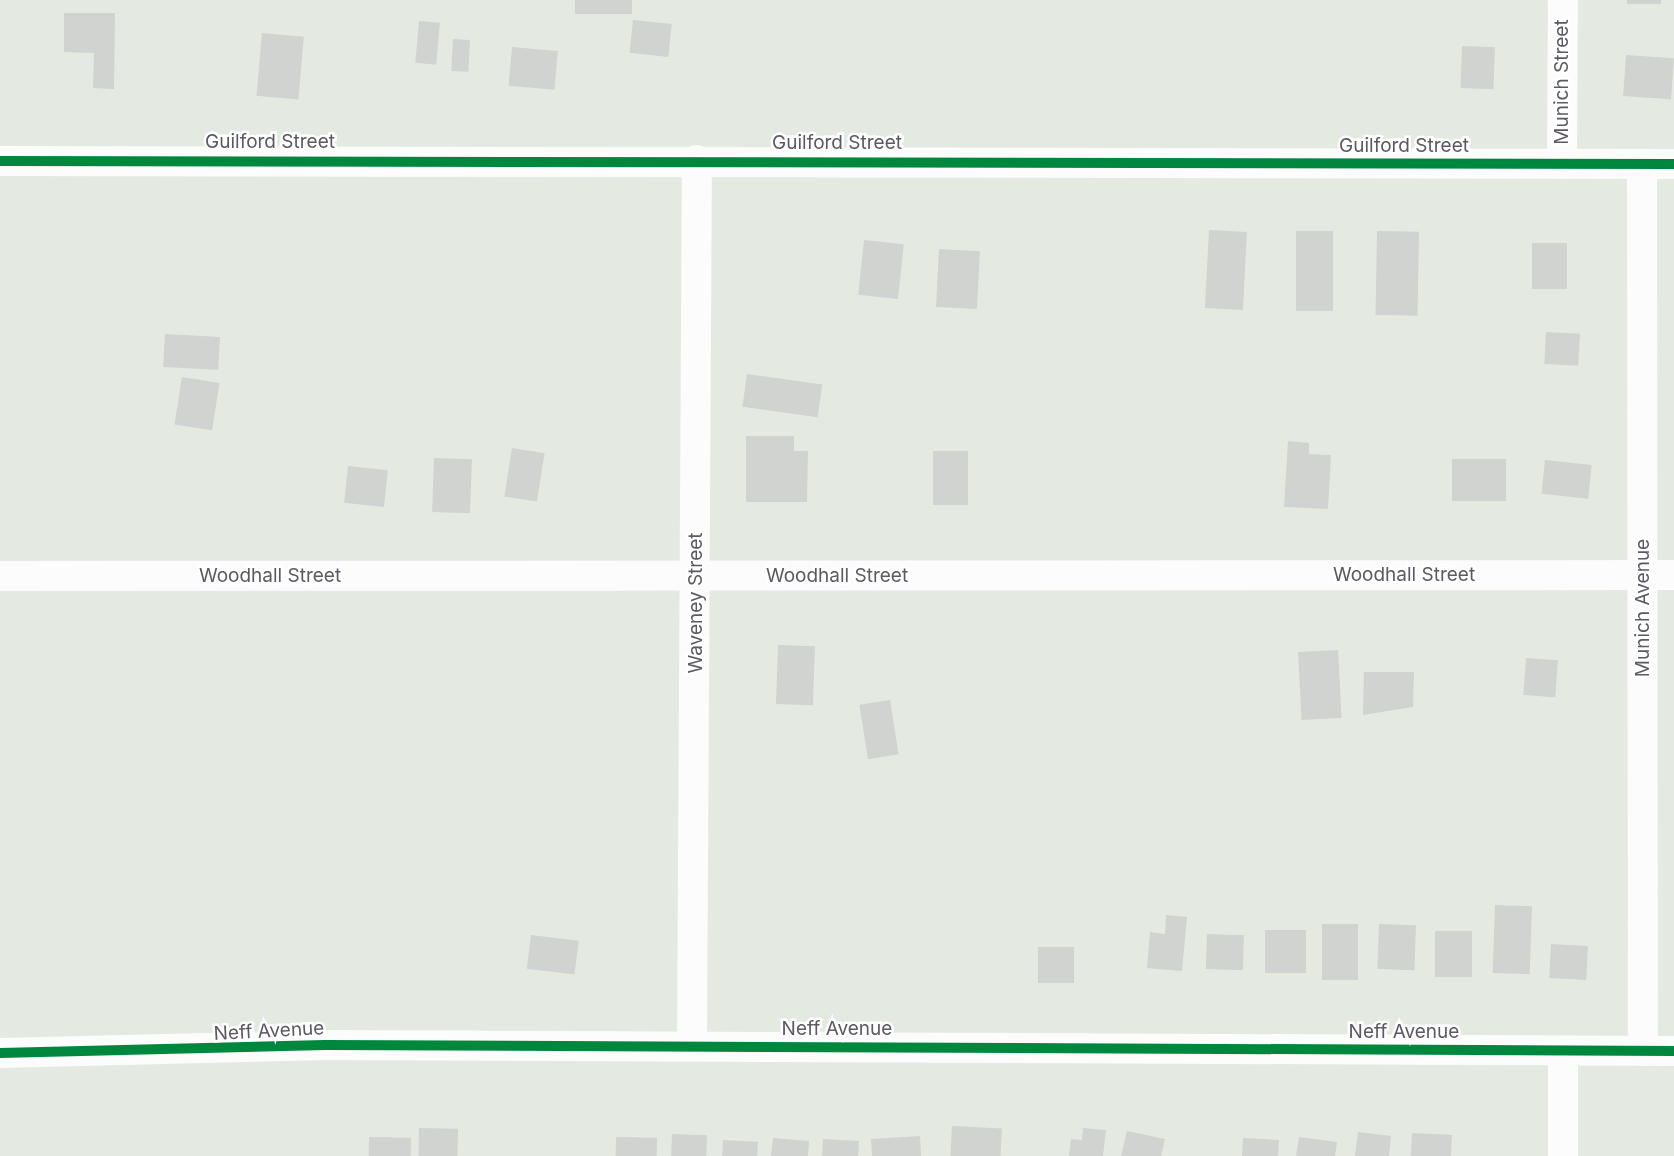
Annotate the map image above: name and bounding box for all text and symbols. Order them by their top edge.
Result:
street label: Munich Street [1551,19,1573,145]
street label: Guilford Street [205,131,335,153]
street label: Guilford Street [772,132,902,154]
street label: Guilford Street [1339,135,1469,157]
street label: Waveney Street [685,532,707,674]
street label: Munich Avenue [1632,539,1654,677]
street label: Woodhall Street [1333,564,1475,586]
street label: Woodhall Street [199,565,341,587]
street label: Woodhall Street [766,565,908,587]
street label: Neff Avenue [213,1017,325,1045]
street label: Neff Avenue [782,1018,892,1040]
street label: Neff Avenue [1349,1021,1459,1043]

